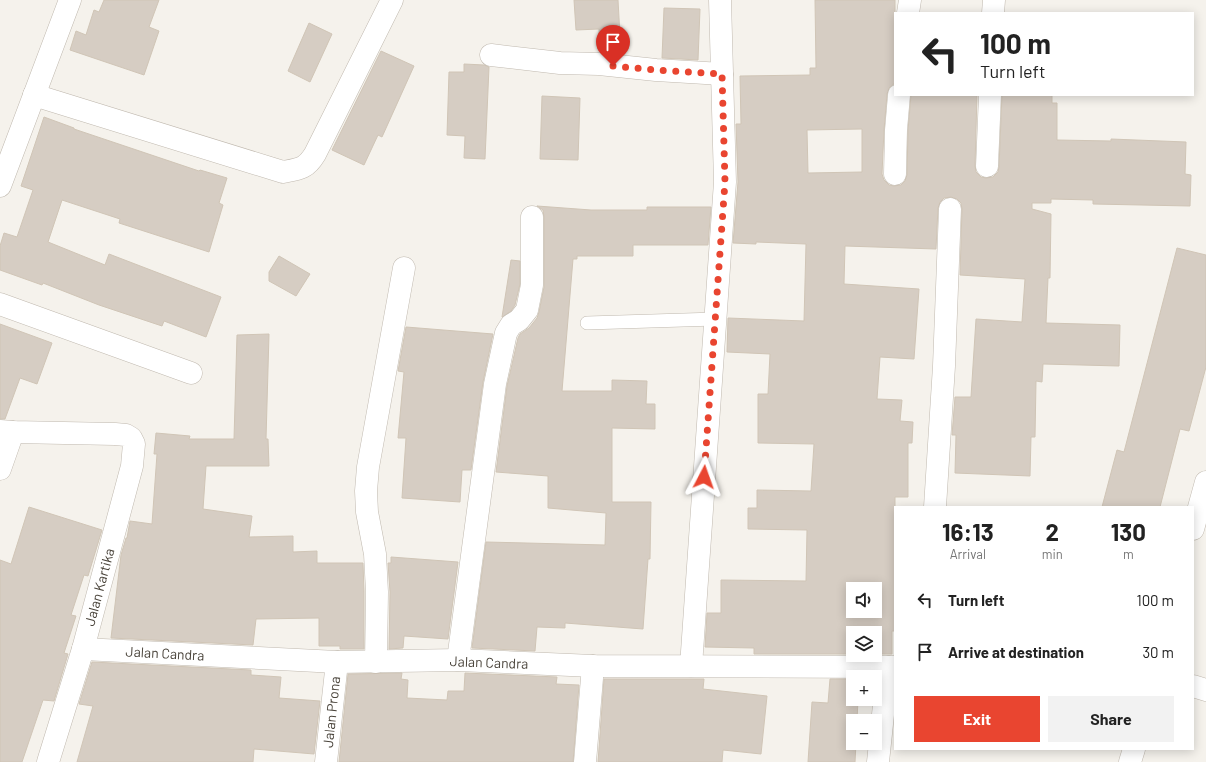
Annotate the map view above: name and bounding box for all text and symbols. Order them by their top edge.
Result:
pin [596,25,630,66]
text: 100 m [980,26,1051,60]
icon: left [914,28,966,80]
icon: arrive [602,31,624,53]
text: Turn left [980,60,1046,82]
position arrow [683,456,725,498]
text: 16:13 [942,517,994,546]
text: 2 [1045,517,1059,546]
text: 130 [1111,517,1146,546]
street label: Jalan Kartika [80,546,118,628]
text: Arrival [950,546,986,562]
text: min [1042,546,1063,562]
text: m [1123,546,1134,562]
map controls [846,582,882,750]
button: sound [846,582,882,618]
icon: left [914,589,936,611]
text: Turn left [948,591,1004,609]
text: 100 m [1136,591,1174,609]
button: layers [846,626,882,662]
icon: arrive [914,641,936,663]
street label: Jalan Candra [125,642,205,664]
text: Arrive at destination [948,643,1084,661]
text: 30 m [1142,643,1174,661]
street label: Jalan Candra [449,652,529,672]
button: + [846,670,882,706]
street label: Jalan Prona [319,676,343,748]
button: Exit [914,696,1040,742]
button: Share [1048,696,1174,742]
button: − [846,714,882,750]

